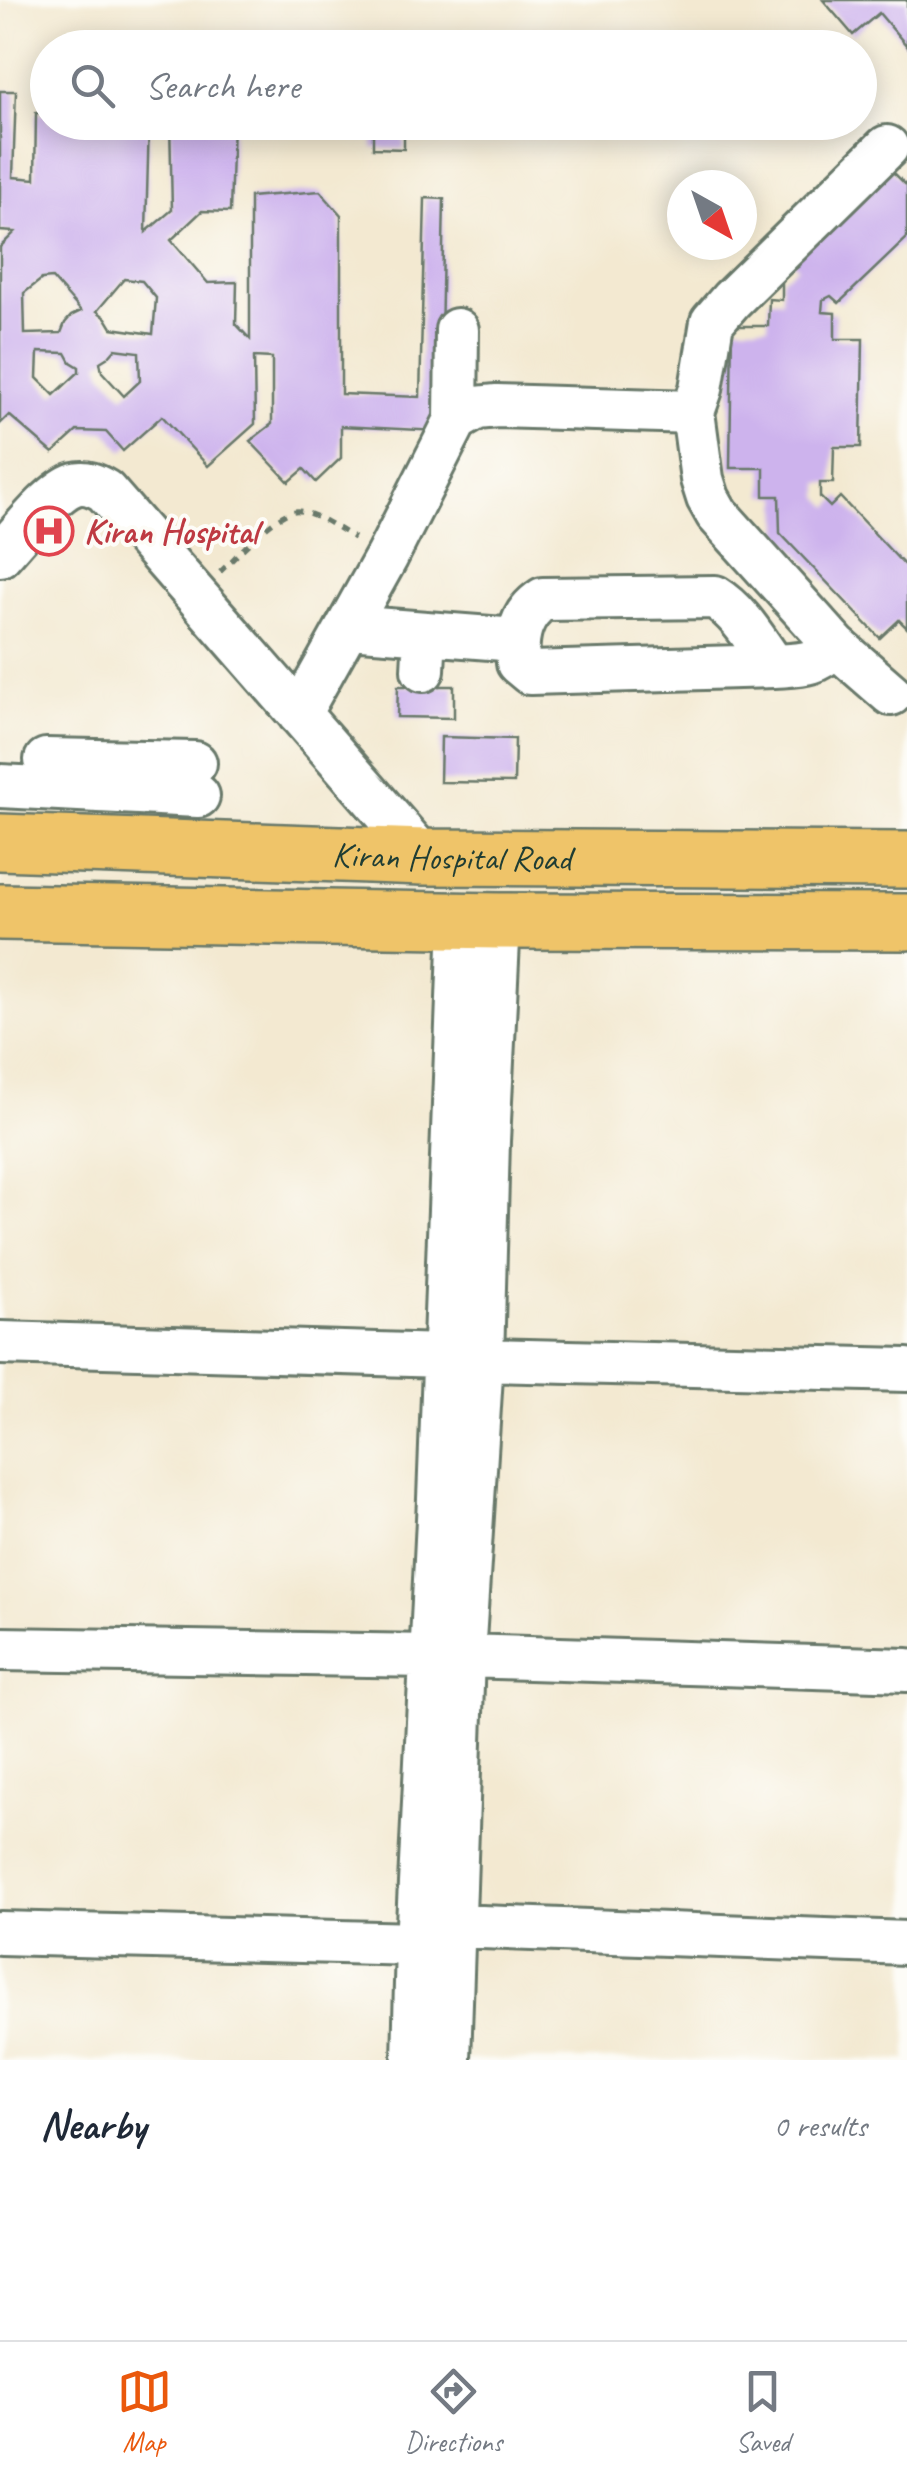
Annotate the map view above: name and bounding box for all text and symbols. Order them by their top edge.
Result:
search box [30,30,877,140]
icon: search [65,58,120,113]
text: Search here [145,62,300,109]
north arrow [667,170,757,260]
hospital icon: Kiran Hospital [23,505,75,557]
place label: Kiran Hospital [84,509,264,554]
street label: Kiran Hospital Road [331,832,577,881]
text: Nearby [40,2099,146,2152]
text: 0 results [773,2105,867,2146]
tab: Map [117,2364,172,2459]
tab: Directions [405,2364,502,2459]
tab: Saved [735,2364,790,2459]

